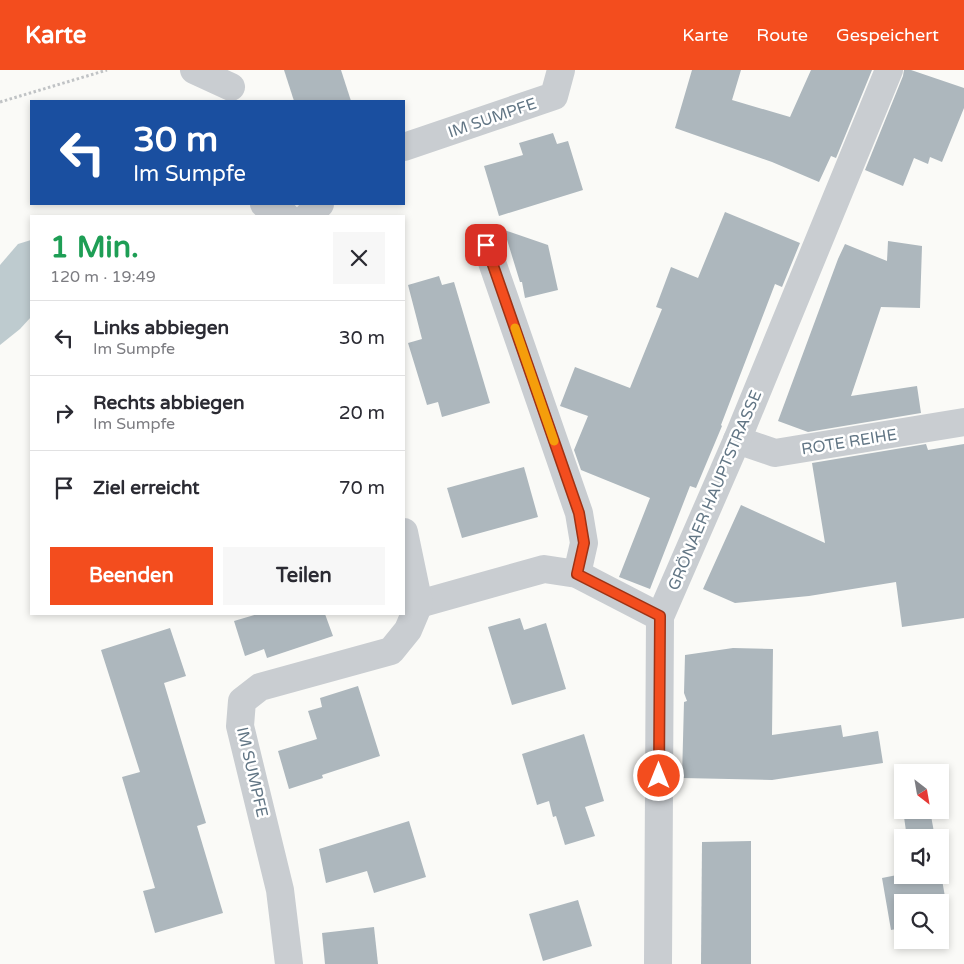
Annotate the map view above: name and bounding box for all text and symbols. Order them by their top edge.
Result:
text: Karte [25,21,86,50]
text: Karte [682,24,728,46]
text: Route [756,24,808,46]
text: Gespeichert [836,24,939,46]
street label: IM SUMPFE [445,93,539,142]
text: 30 m [133,119,218,161]
icon: left [50,120,115,185]
text: Im Sumpfe [133,161,246,187]
pin [465,224,507,266]
text: 1 Min. [50,229,139,266]
icon: arrive [472,231,500,259]
button: close [333,232,385,284]
text: 120 m · 19:49 [50,267,156,287]
text: Links abbiegen [93,317,229,339]
icon: left [50,324,78,352]
text: 30 m [339,327,385,349]
text: Im Sumpfe [93,339,175,359]
street label: GRÖNAER HAUPTSTRASSE [664,387,766,594]
text: Rechts abbiegen [93,392,245,414]
icon: right [50,399,78,427]
text: 20 m [339,402,385,424]
text: Im Sumpfe [93,414,175,434]
street label: ROTE REIHE [800,425,898,459]
icon: arrive [50,474,78,502]
text: Ziel erreicht [93,477,200,499]
text: 70 m [339,477,385,499]
button: Beenden [50,547,213,605]
button: Teilen [223,547,385,605]
street label: IM SUMPFE [232,725,272,819]
position arrow [632,749,684,801]
north arrow [894,764,949,819]
map controls [894,764,949,949]
button: sound [894,829,949,884]
button: search [894,894,949,949]

